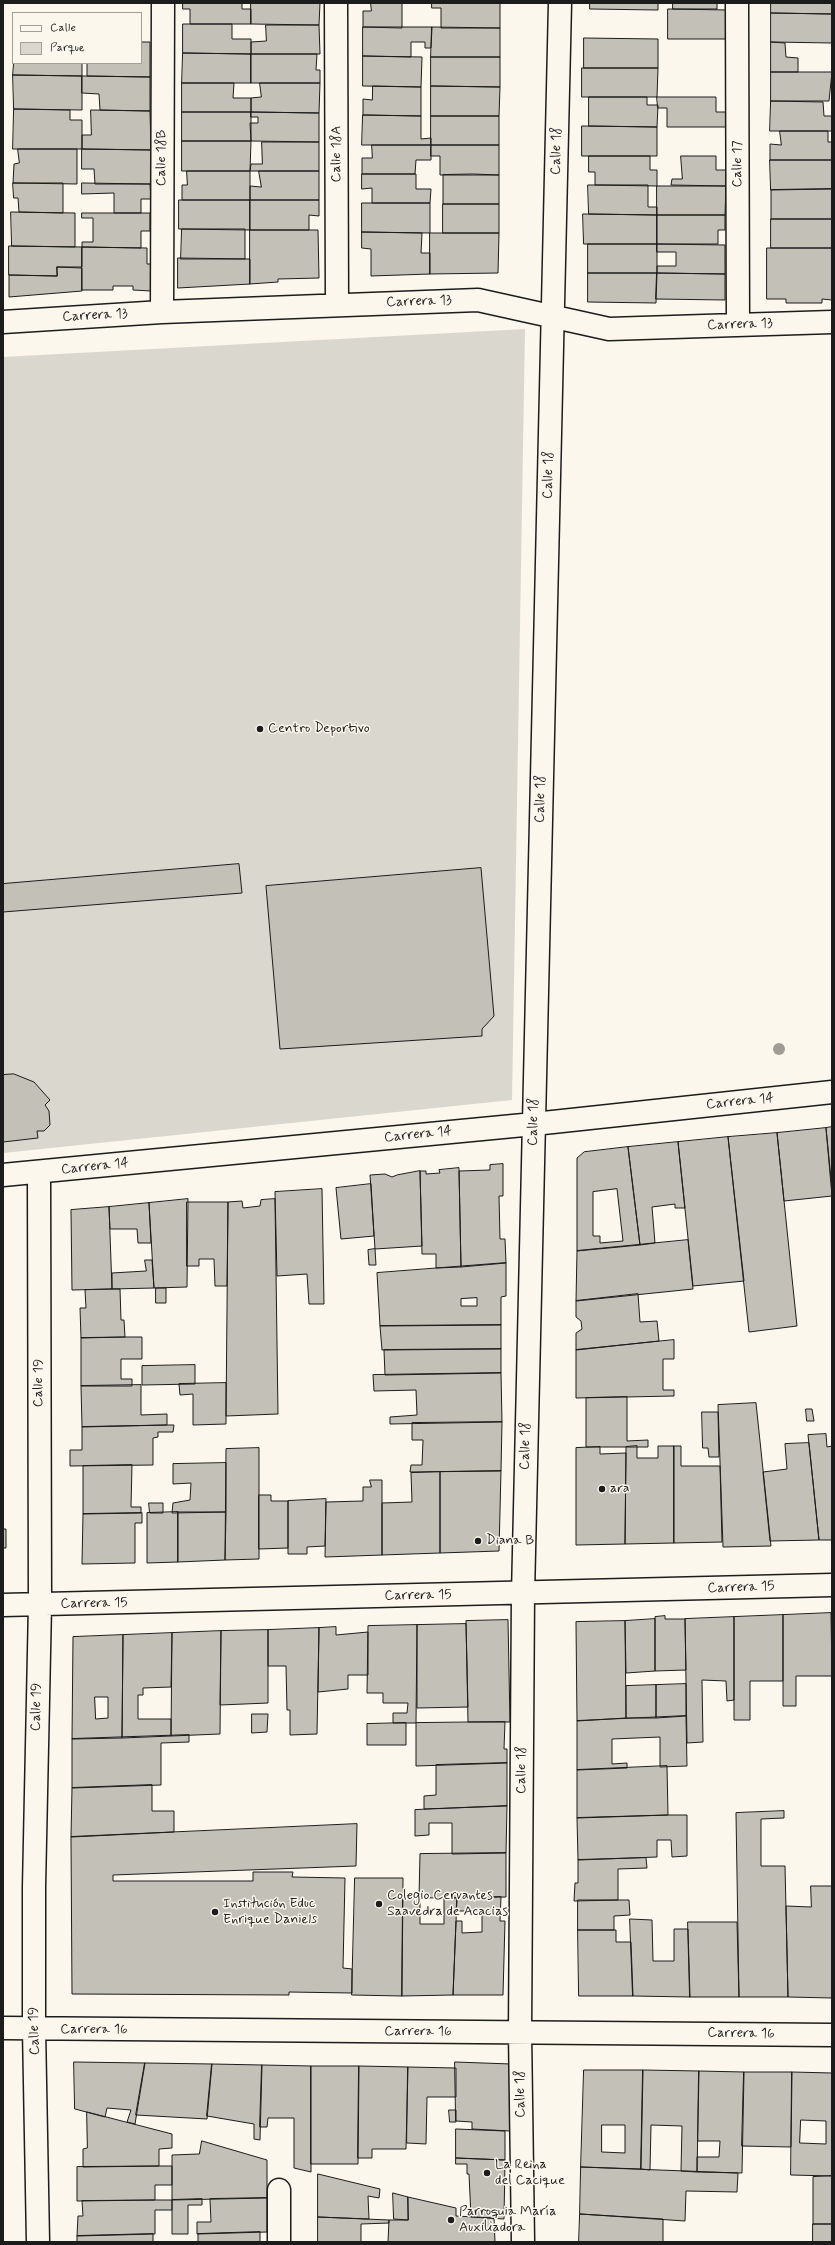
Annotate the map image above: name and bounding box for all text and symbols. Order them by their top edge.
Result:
legend [12,12,142,64]
text: Calle [50,20,76,36]
text: Parque [50,40,85,56]
street label: Calle 18A [329,126,345,182]
street label: Calle 18 [548,127,566,175]
street label: Calle 18B [154,130,170,186]
street label: Calle 17 [730,140,746,188]
street label: Carrera 13 [386,292,452,312]
street label: Carrera 13 [62,306,128,326]
street label: Carrera 13 [707,315,773,335]
street label: Calle 18 [540,451,558,499]
place label: Centro Deportivo [268,721,370,737]
marker: Centro Deportivo [255,724,265,734]
street label: Calle 18 [532,775,550,823]
street label: Carrera 14 [705,1090,775,1114]
street label: Calle 18 [525,1098,543,1146]
street label: Carrera 14 [383,1123,453,1147]
street label: Carrera 14 [60,1155,130,1179]
street label: Calle 19 [31,1359,47,1407]
street label: Calle 18 [517,1422,535,1470]
place label: ara [610,1481,630,1497]
marker: ara [597,1484,607,1494]
place label: Diana B [486,1533,534,1549]
marker: Diana B [473,1536,483,1546]
street label: Carrera 15 [707,1578,775,1598]
street label: Carrera 15 [384,1587,452,1605]
street label: Carrera 15 [60,1595,128,1613]
street label: Calle 19 [28,1683,46,1731]
street label: Calle 18 [514,1746,530,1794]
place label: Colegio Cervantes Saavedra de Acacias [387,1888,508,1920]
place label: Institución Educ Enrique Daniels [223,1896,317,1928]
marker: Colegio Cervantes Saavedra de Acacias [374,1899,384,1909]
marker: Institución Educ Enrique Daniels [210,1907,220,1917]
street label: Calle 19 [26,2006,44,2056]
street label: Carrera 16 [60,2022,128,2038]
street label: Carrera 16 [384,2024,452,2040]
street label: Carrera 16 [707,2025,775,2043]
street label: Calle 18 [512,2070,530,2118]
place label: La Reina del Cacique [495,2157,565,2190]
marker: La Reina del Cacique [482,2168,492,2178]
place label: Parroquia María Auxiliadora [459,2204,556,2236]
marker: Parroquia María Auxiliadora [446,2215,456,2225]

